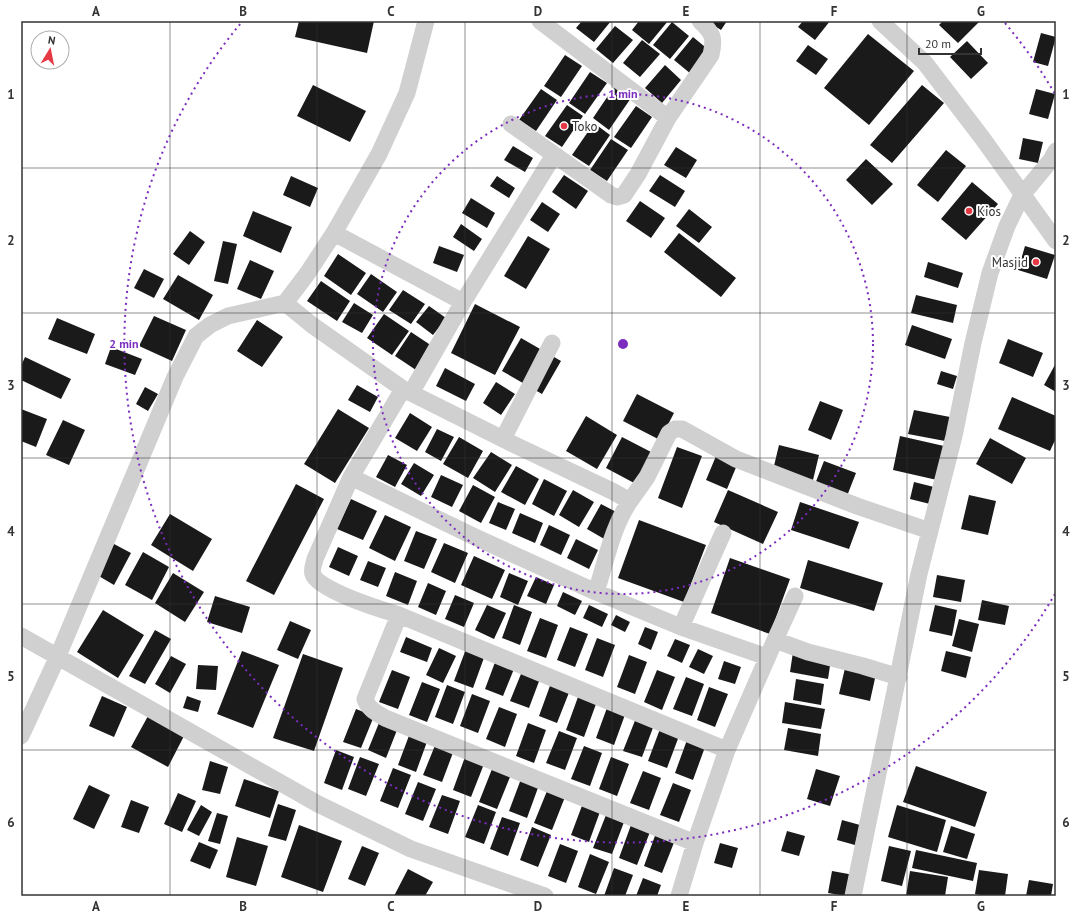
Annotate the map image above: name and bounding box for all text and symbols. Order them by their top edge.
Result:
text: A [92,3,100,20]
text: B [239,3,247,20]
text: C [387,3,395,20]
text: D [534,3,542,20]
text: E [683,3,690,20]
text: F [831,3,838,20]
text: G [977,3,985,20]
north arrow [30,30,70,70]
scale bar [919,30,981,56]
text: N [47,33,57,48]
text: 20 m [925,36,951,51]
text: 1 [7,86,15,103]
text: 1 min [608,86,638,101]
text: 1 [1062,86,1070,103]
place label: Toko [572,118,598,135]
marker: Toko [559,121,569,131]
place label: Kios [977,203,1001,220]
marker: Kios [964,206,974,216]
text: 2 [7,232,15,249]
text: 2 [1062,232,1070,249]
place label: Masjid [992,254,1028,271]
marker: Masjid [1031,257,1041,267]
text: 2 min [109,336,139,351]
centre of rings [616,337,630,351]
text: 3 [7,377,15,394]
text: 3 [1062,377,1070,394]
text: 4 [7,523,15,540]
text: 4 [1062,523,1070,540]
text: 5 [7,668,15,685]
text: 5 [1062,668,1070,685]
text: 6 [7,814,15,831]
text: 6 [1062,814,1070,831]
text: A [92,898,100,915]
text: B [239,898,247,915]
text: C [387,898,395,915]
text: D [534,898,542,915]
text: E [683,898,690,915]
text: F [831,898,838,915]
text: G [977,898,985,915]

